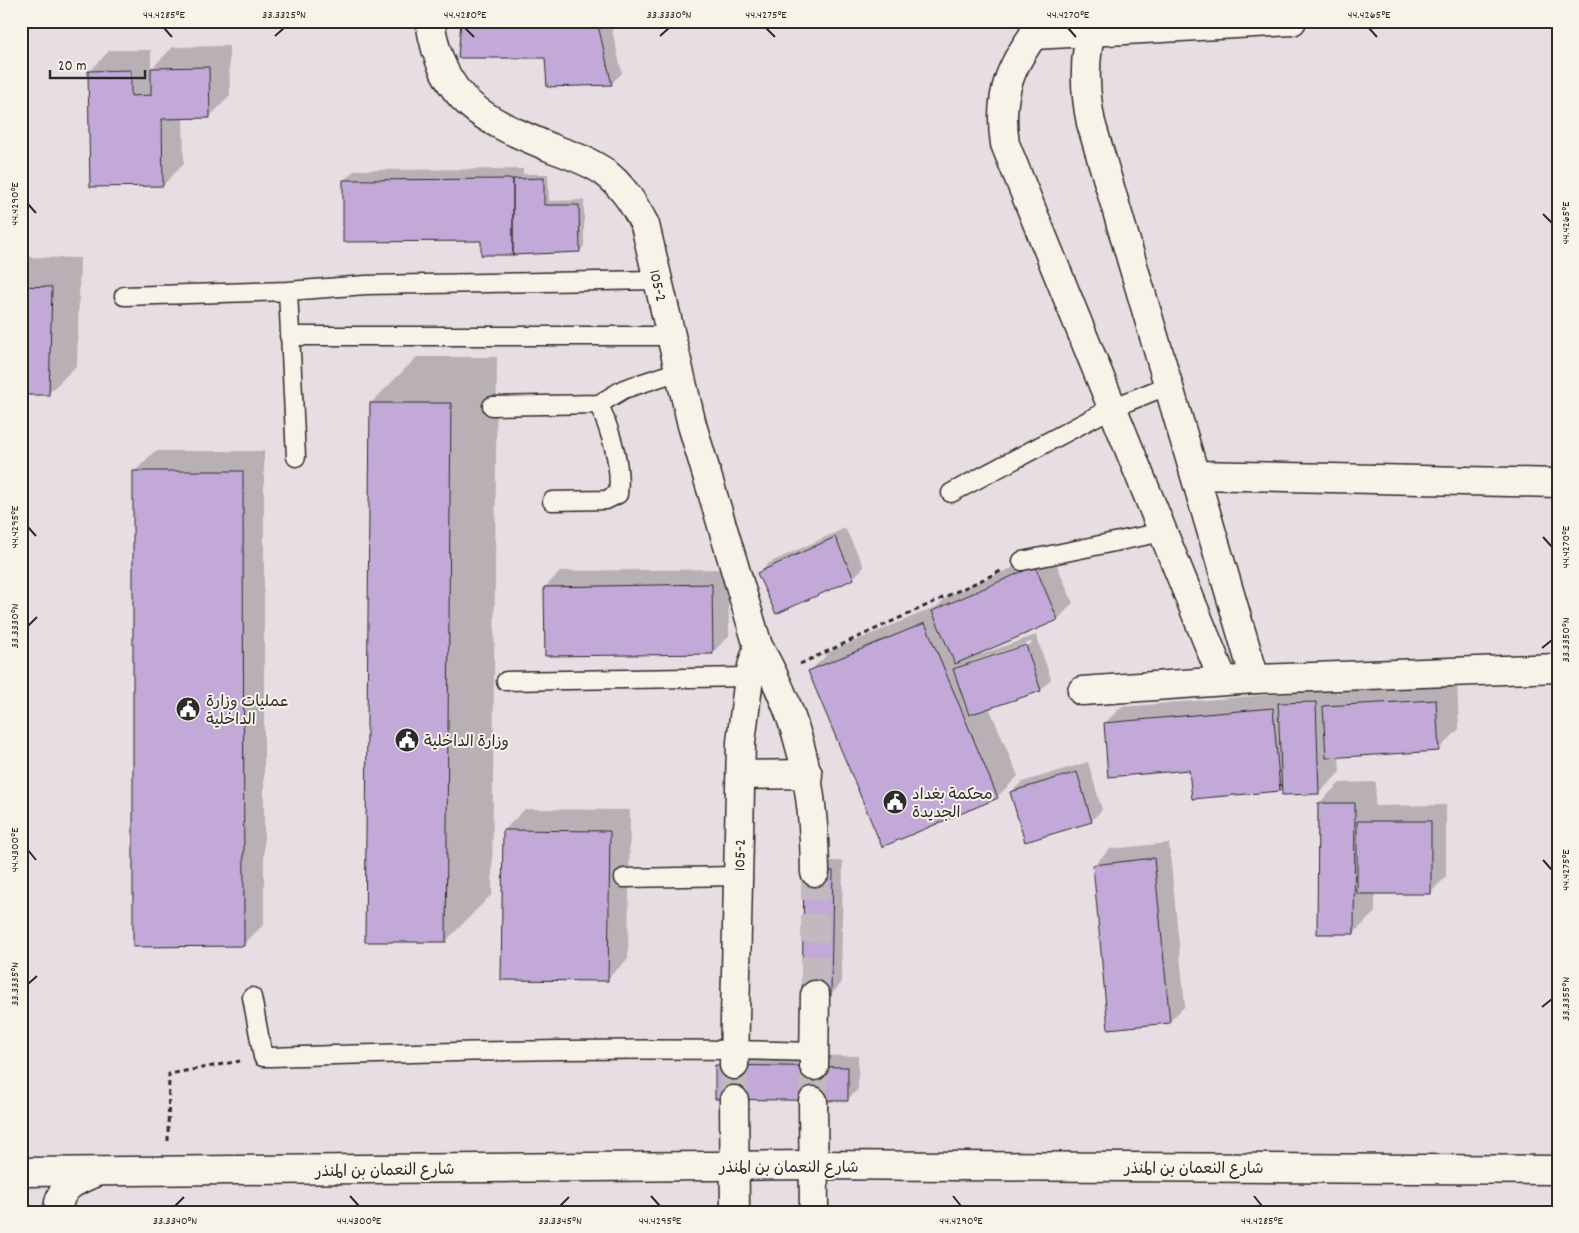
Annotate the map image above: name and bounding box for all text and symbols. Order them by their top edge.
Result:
text: 44.4285°E [143,7,185,24]
text: 33.3325°N [262,7,306,24]
text: 44.4280°E [444,7,487,24]
text: 33.3330°N [647,7,692,24]
text: 44.4275°E [745,7,787,24]
text: 44.4270°E [1047,7,1090,24]
text: 44.4265°E [1348,7,1391,24]
scale bar [50,48,145,80]
text: 20 m [58,56,86,78]
text: 44.4290°E [7,182,24,226]
text: 44.4265°E [1558,201,1575,244]
street label: 105-2 [642,268,672,304]
text: 44.4295°E [7,505,24,548]
text: 44.4270°E [1558,525,1575,568]
text: 33.3330°N [7,603,24,648]
text: 33.3350°N [1558,617,1575,663]
place label: عمليات وزارة الداخلية [206,691,288,732]
public building icon: عمليات وزارة الداخلية [175,696,201,722]
public building icon: وزارة الداخلية [394,727,420,753]
place label: وزارة الداخلية [424,731,509,754]
place label: محكمة بغداد الجديدة [912,784,993,825]
public building icon: محكمة بغداد الجديدة [882,789,908,815]
text: 44.4300°E [7,827,24,872]
street label: 105-2 [729,839,753,871]
text: 44.4275°E [1558,849,1575,891]
text: 33.3335°N [7,962,24,1006]
text: 33.3355°N [1558,977,1575,1021]
street label: شارع النعمان بن المنذر [717,1157,859,1180]
street label: شارع النعمان بن المنذر [1122,1158,1264,1181]
street label: شارع النعمان بن المنذر [313,1159,455,1184]
text: 33.3340°N [153,1213,197,1230]
text: 44.4300°E [337,1213,382,1230]
text: 33.3345°N [538,1213,582,1230]
text: 44.4295°E [639,1213,682,1230]
text: 44.4290°E [939,1213,983,1230]
text: 44.4285°E [1241,1213,1283,1230]

